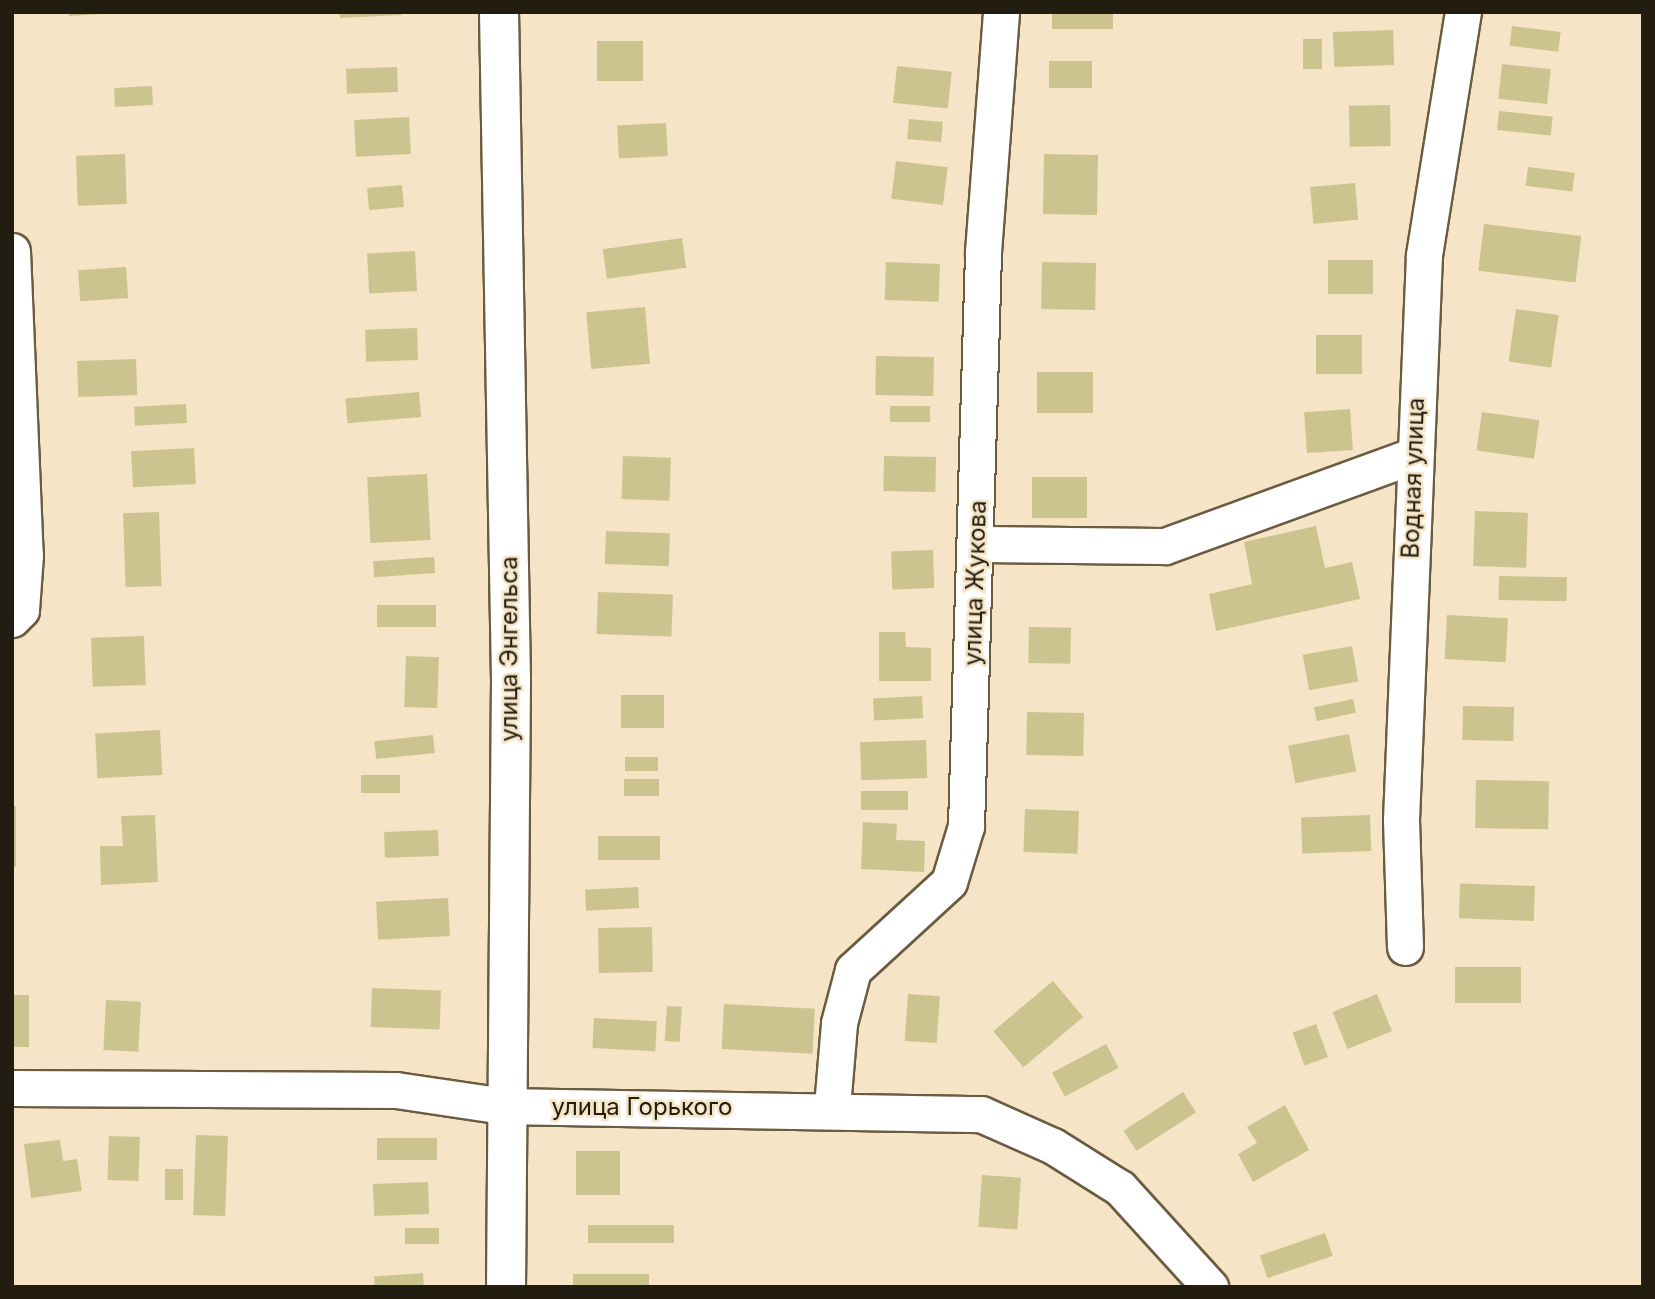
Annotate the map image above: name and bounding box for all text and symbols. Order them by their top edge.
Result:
street label: Водная улица [1396,397,1430,559]
street label: улица Жукова [958,500,992,666]
street label: улица Энгельса [495,556,523,742]
street label: улица Горького [552,1093,732,1121]

